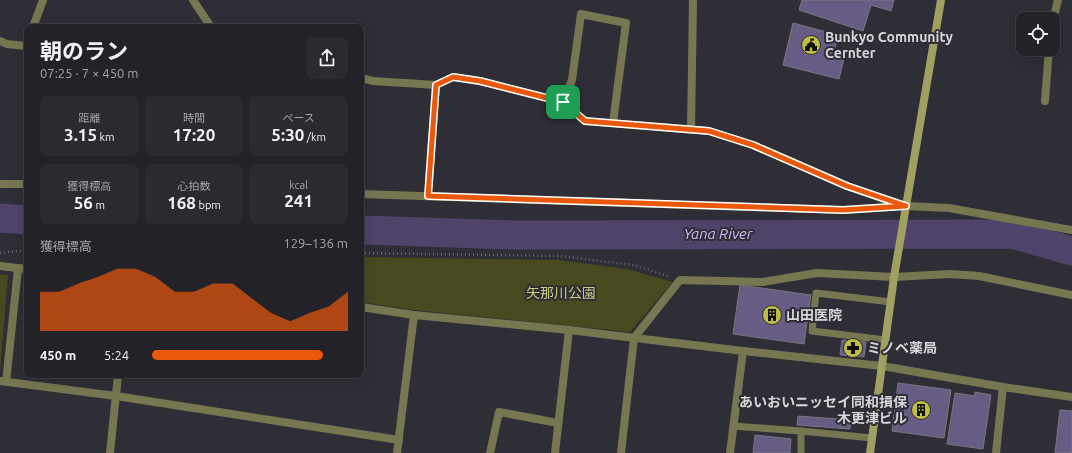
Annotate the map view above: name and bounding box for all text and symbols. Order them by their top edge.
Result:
map controls [1016,12,1060,56]
button: locate [1016,12,1060,56]
place label: Bunkyo Community Cernter [825,29,954,61]
public building icon: Bunkyo Community Cernter [800,34,822,56]
button: share [306,37,348,79]
text: 朝のラン [40,38,128,63]
text: 07:25 · 7 × 450 m [40,66,139,80]
pin [546,85,580,119]
icon: arrive [552,91,574,113]
text: 距離 [78,112,100,124]
text: 時間 [183,112,205,124]
text: ペース [282,112,315,124]
text: 3.15 [64,125,97,144]
text: 17:20 [173,125,215,144]
text: 5:30 [271,125,304,144]
text: km [97,131,115,143]
text: /km [304,131,326,143]
text: kcal [289,179,308,191]
text: 獲得標高 [67,180,111,192]
text: 心拍数 [177,180,210,192]
text: 241 [284,191,313,210]
text: 56 [74,193,93,212]
text: 168 [167,193,196,212]
text: m [93,199,105,211]
text: bpm [196,199,221,211]
water label: Yana River [684,225,754,242]
text: 129–136 m [283,236,348,250]
text: 獲得標高 [40,239,92,253]
park label: 矢那川公園 [526,285,596,301]
building icon: 山田医院 [761,304,783,326]
place label: 山田医院 [786,307,842,323]
pharmacy icon: ミノベ薬局 [842,337,864,359]
place label: ミノベ薬局 [867,340,937,356]
text: 450 m [40,348,76,362]
text: 5:24 [104,348,129,362]
place label: あいおいニッセイ同和損保 木更津ビル [739,394,907,426]
building icon: あいおいニッセイ同和損保 木更津ビル [910,399,932,421]

